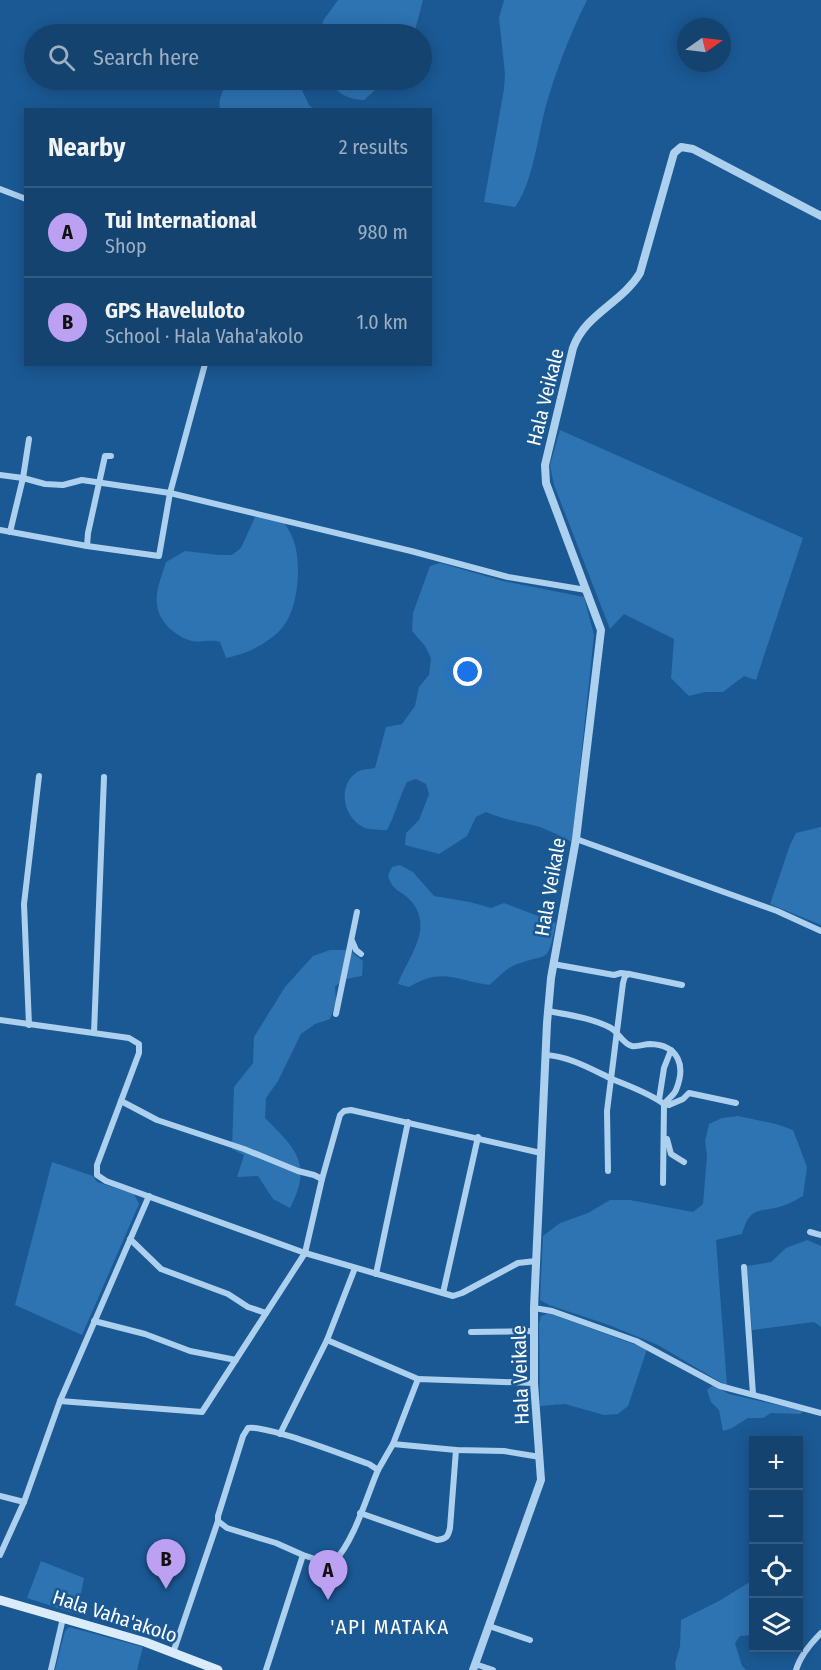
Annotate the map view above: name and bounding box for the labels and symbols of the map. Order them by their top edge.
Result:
north arrow [677,18,731,72]
street label: Hala Veikale [521,346,569,448]
your location [453,657,482,686]
street label: Hala Veikale [530,836,570,938]
street label: Hala Veikale [506,1325,534,1425]
pin: B [146,1540,186,1589]
pin: A [308,1550,348,1600]
street label: Hala Vaha'akolo [50,1585,180,1647]
district label: 'API MATAKA [330,1614,450,1640]

